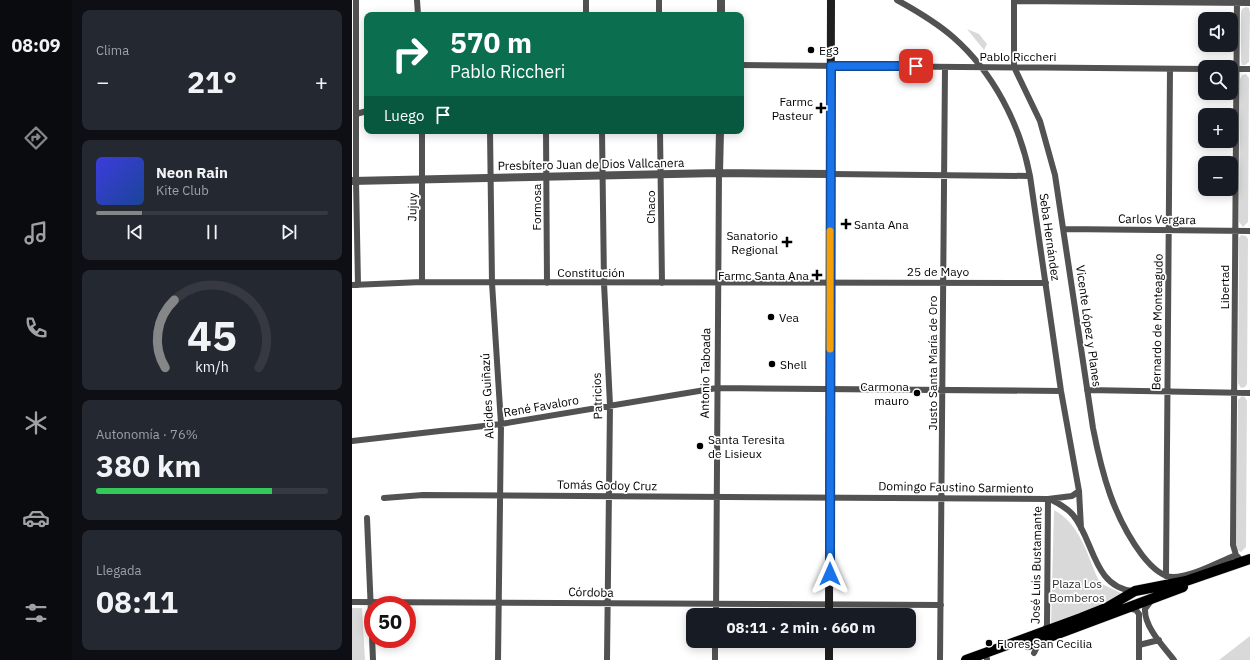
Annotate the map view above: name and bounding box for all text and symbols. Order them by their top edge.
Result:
map controls [1198,12,1238,196]
button: sound [1198,12,1238,52]
text: 570 m [450,24,532,61]
icon: right [384,28,436,80]
text: 08:09 [11,34,61,57]
text: Clima [96,42,129,59]
place label: Eg3 [819,43,839,58]
marker: Eg3 [806,45,816,55]
pin [899,49,933,83]
street label: Pablo Riccheri [980,49,1056,64]
icon: arrive [905,55,927,77]
text: Pablo Riccheri [450,60,565,83]
button: search [1198,60,1238,100]
text: 21° [187,62,237,101]
text: − [96,67,109,96]
text: + [315,67,328,96]
place label: Farmc Pasteur [772,94,814,123]
marker: Farmc Pasteur [816,103,826,113]
icon: arrive [432,104,454,126]
text: Luego [384,106,424,125]
button: + [1198,108,1238,148]
icon: directions [22,124,50,152]
street label: Presbítero Juan de Dios Vallcanera [497,155,685,173]
button: − [1198,156,1238,196]
text: Neon Rain [156,163,228,182]
text: Kite Club [156,182,209,199]
street label: Formosa [529,183,544,230]
street label: Chaco [643,190,658,224]
street label: Jujuy [404,192,420,222]
street label: Seba Hernández [1036,192,1064,282]
street label: Carlos Vergara [1118,211,1197,227]
place label: Santa Ana [854,217,909,232]
icon: music [22,219,50,247]
marker: Santa Ana [841,219,851,229]
icon: previous [124,221,146,243]
icon: pause [201,221,223,243]
icon: next [278,221,300,243]
place label: Sanatorio Regional [726,228,778,257]
marker: Sanatorio Regional [781,236,793,248]
street label: Bernardo de Monteagudo [1148,253,1166,390]
street label: 25 de Mayo [907,264,969,279]
street label: Vicente López y Planes [1073,264,1105,388]
street label: Constitución [557,265,625,280]
street label: Libertad [1217,265,1232,309]
place label: Farmc Santa Ana [718,268,810,283]
marker: Farmc Santa Ana [812,270,822,280]
street label: Justo Santa María de Oro [925,295,940,430]
text: 45 [187,308,237,362]
place label: Vea [779,310,800,325]
marker: Vea [766,312,776,322]
icon: phone [22,314,50,342]
street label: Antonio Taboada [697,327,713,418]
street label: Alcides Guiñazú [477,353,497,439]
text: km/h [195,357,229,376]
place label: Shell [780,357,807,372]
marker: Shell [767,359,777,369]
street label: Patricios [589,372,605,420]
place label: Carmona mauro [860,379,910,408]
marker: Carmona mauro [912,388,922,398]
street label: René Favaloro [502,392,580,420]
icon: climate [22,409,50,437]
text: Autonomía · 76% [96,426,198,443]
place label: Santa Teresita de Lisieux [708,432,785,461]
marker: Santa Teresita de Lisieux [695,441,705,451]
text: 380 km [96,446,201,485]
street label: Tomás Godoy Cruz [557,477,658,493]
street label: Domingo Faustino Sarmiento [878,478,1034,496]
icon: car [22,504,50,532]
street label: José Luis Bustamante [1027,505,1045,624]
position arrow [809,553,851,595]
text: Llegada [96,562,141,579]
park label: Plaza Los Bomberos [1049,576,1105,605]
text: 08:11 [96,582,178,621]
street label: Córdoba [568,584,614,600]
speed limit sign: 50 [364,596,416,648]
icon: filters [22,599,50,627]
text: 08:11 · 2 min · 660 m [727,618,875,637]
place label: Flores San Cecilia [997,636,1093,651]
marker: Flores San Cecilia [984,638,994,648]

